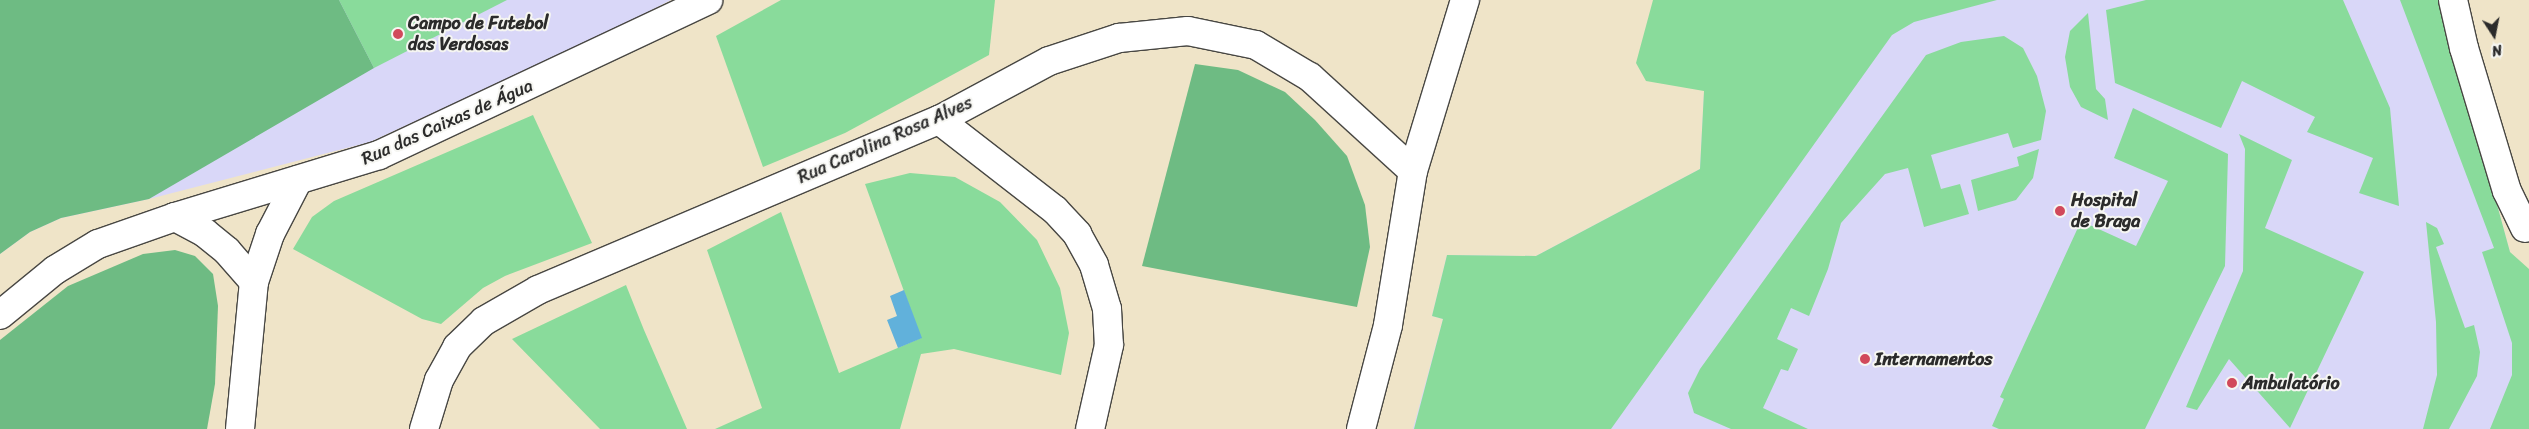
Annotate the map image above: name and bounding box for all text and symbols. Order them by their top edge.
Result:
north arrow [2469,10,2519,60]
place label: Campo de Futebol das Verdosas [408,13,549,56]
marker: Campo de Futebol das Verdosas [392,28,404,40]
text: N [2490,37,2504,63]
street label: Rua das Caixas de Água [358,74,536,170]
street label: Rua Carolina Rosa Alves [794,92,976,188]
place label: Hospital de Braga [2071,190,2140,232]
marker: Hospital de Braga [2053,204,2067,218]
place label: Internamentos [1875,348,1993,370]
marker: Internamentos [1859,353,1871,365]
place label: Ambulatório [2242,372,2340,394]
marker: Ambulatório [2226,377,2238,389]

